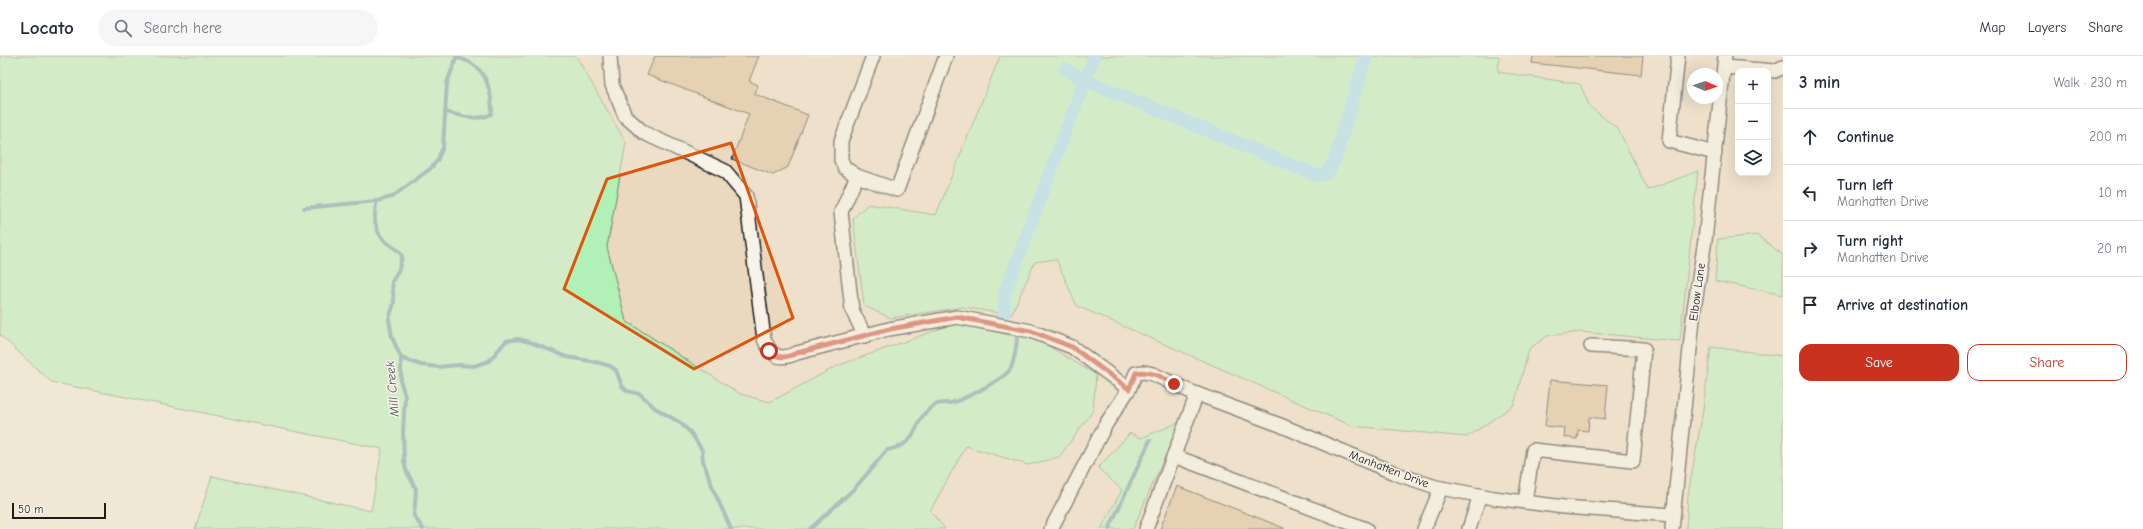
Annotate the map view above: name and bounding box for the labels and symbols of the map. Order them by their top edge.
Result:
north arrow [1687,68,1723,104]
street label: Elbow Lane [1686,262,1708,322]
route start [760,342,778,360]
water label: Mill Creek [382,360,402,419]
route end [1165,375,1183,393]
street label: Manhatten Drive [1347,447,1431,491]
scale bar [12,501,106,520]

